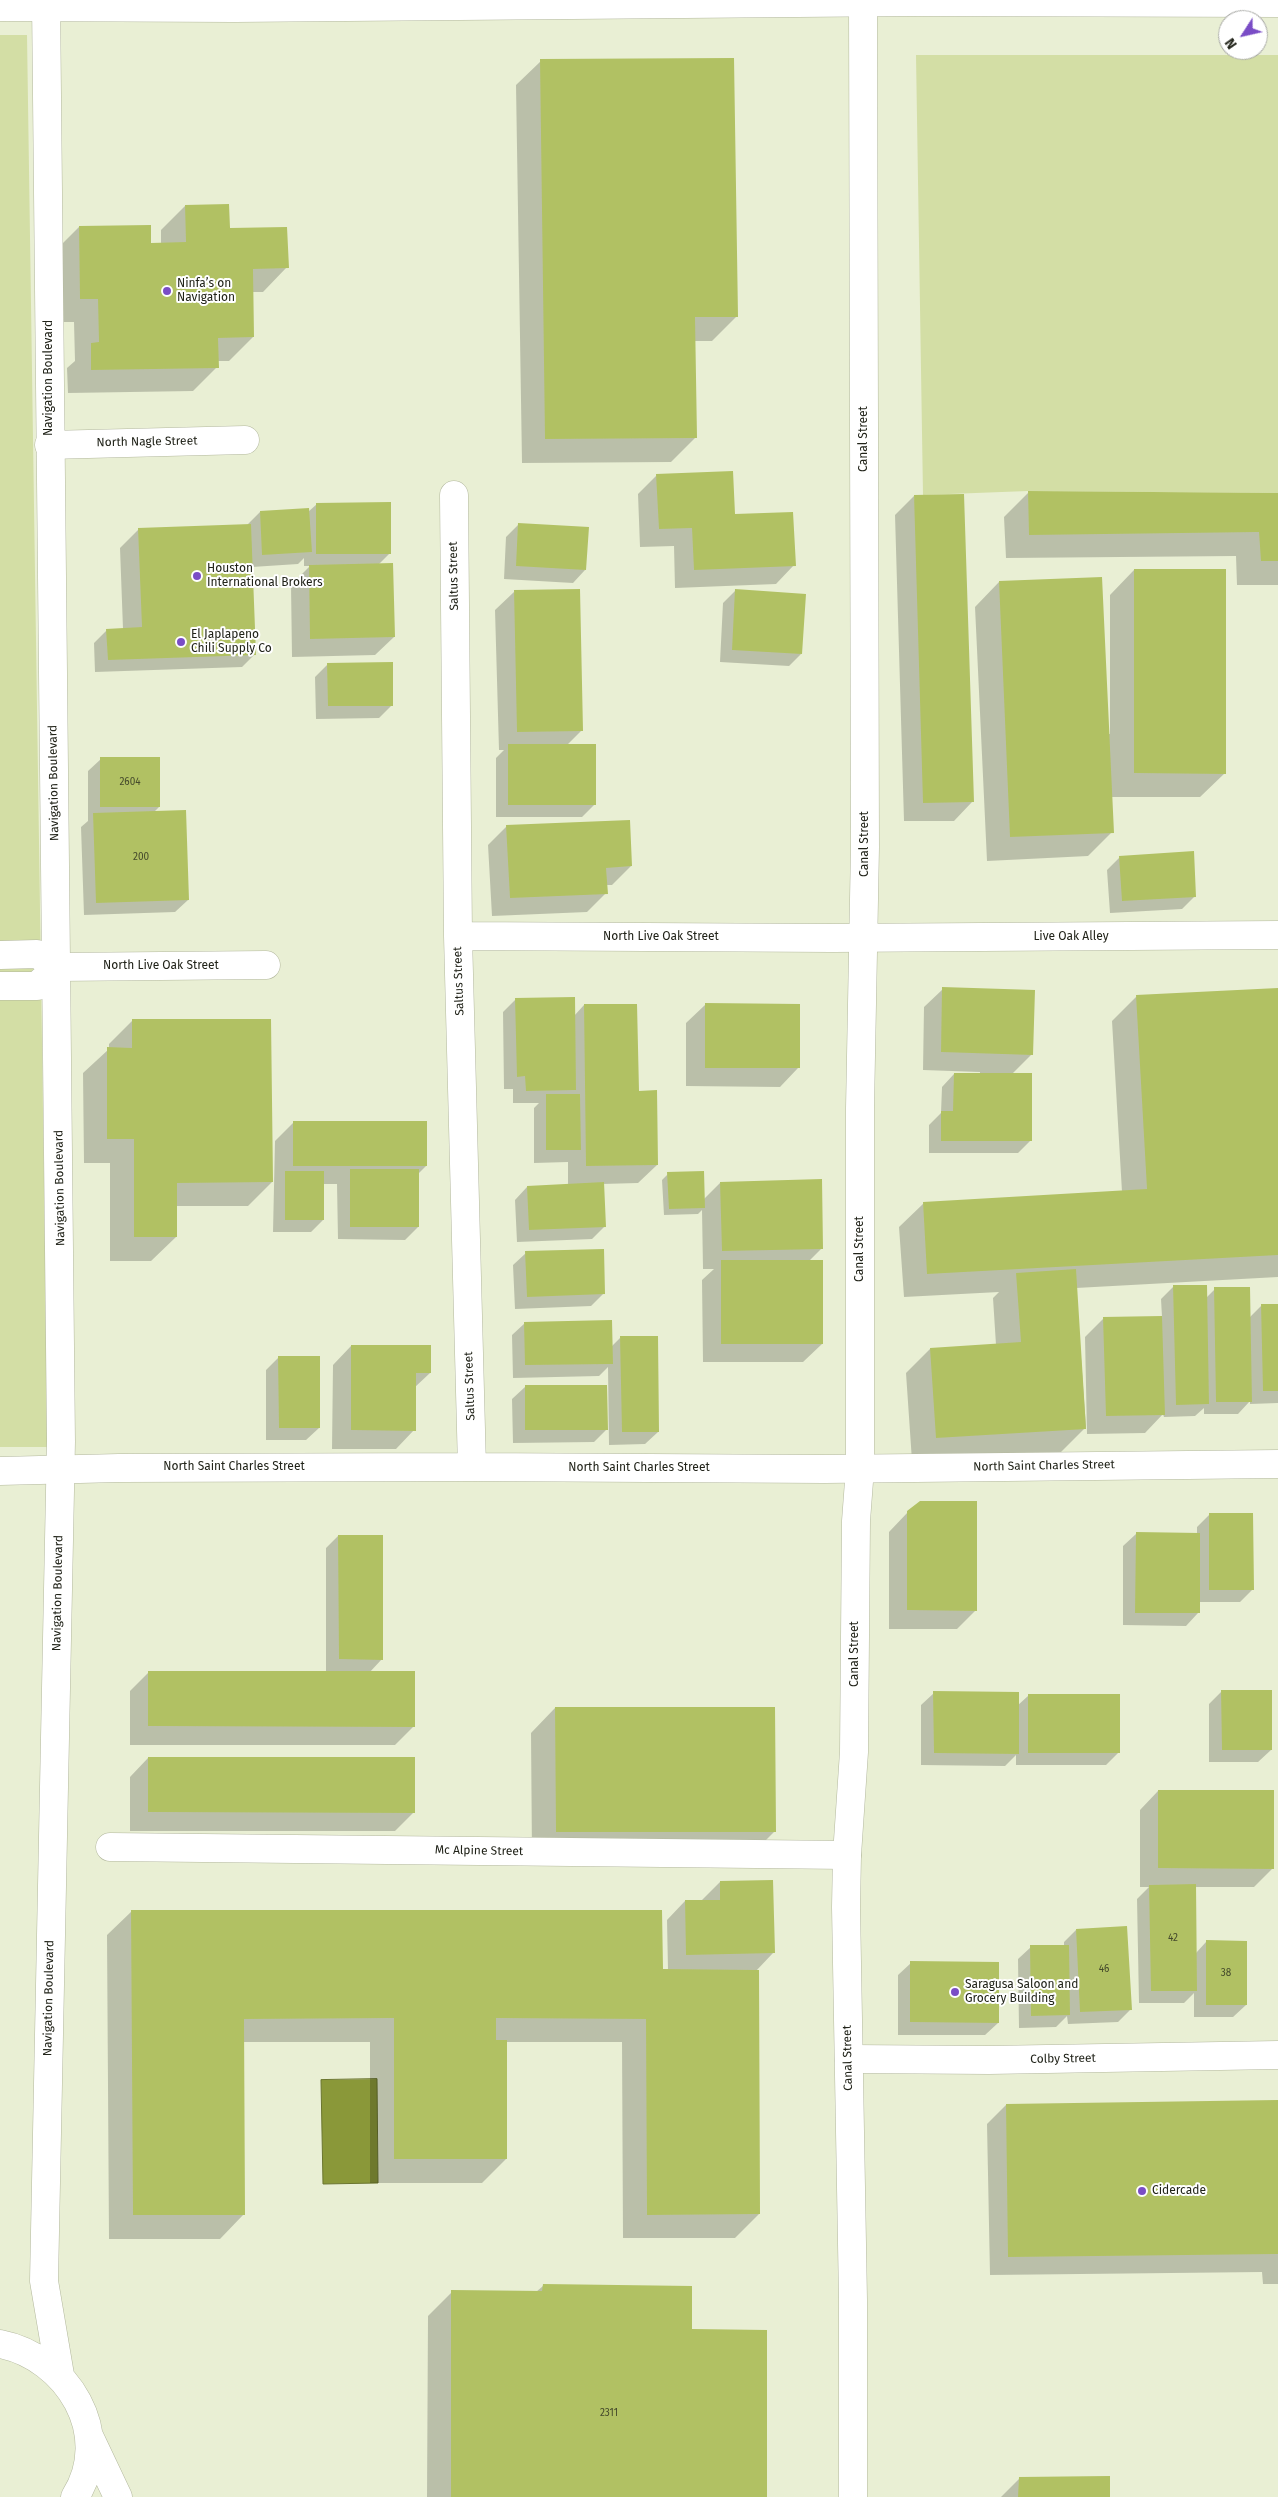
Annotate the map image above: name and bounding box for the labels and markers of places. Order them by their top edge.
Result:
place label: Ninfa’s on Navigation [177,277,235,305]
marker: Ninfa’s on Navigation [161,285,173,297]
place label: Houston International Brokers [207,562,323,590]
marker: Houston International Brokers [191,570,203,582]
place label: El Japlapeno Chili Supply Co [191,628,272,656]
marker: El Japlapeno Chili Supply Co [175,636,187,648]
place label: Saragusa Saloon and Grocery Building [965,1978,1078,2006]
marker: Saragusa Saloon and Grocery Building [949,1986,961,1998]
place label: Cidercade [1152,2184,1206,2198]
marker: Cidercade [1136,2185,1148,2197]

